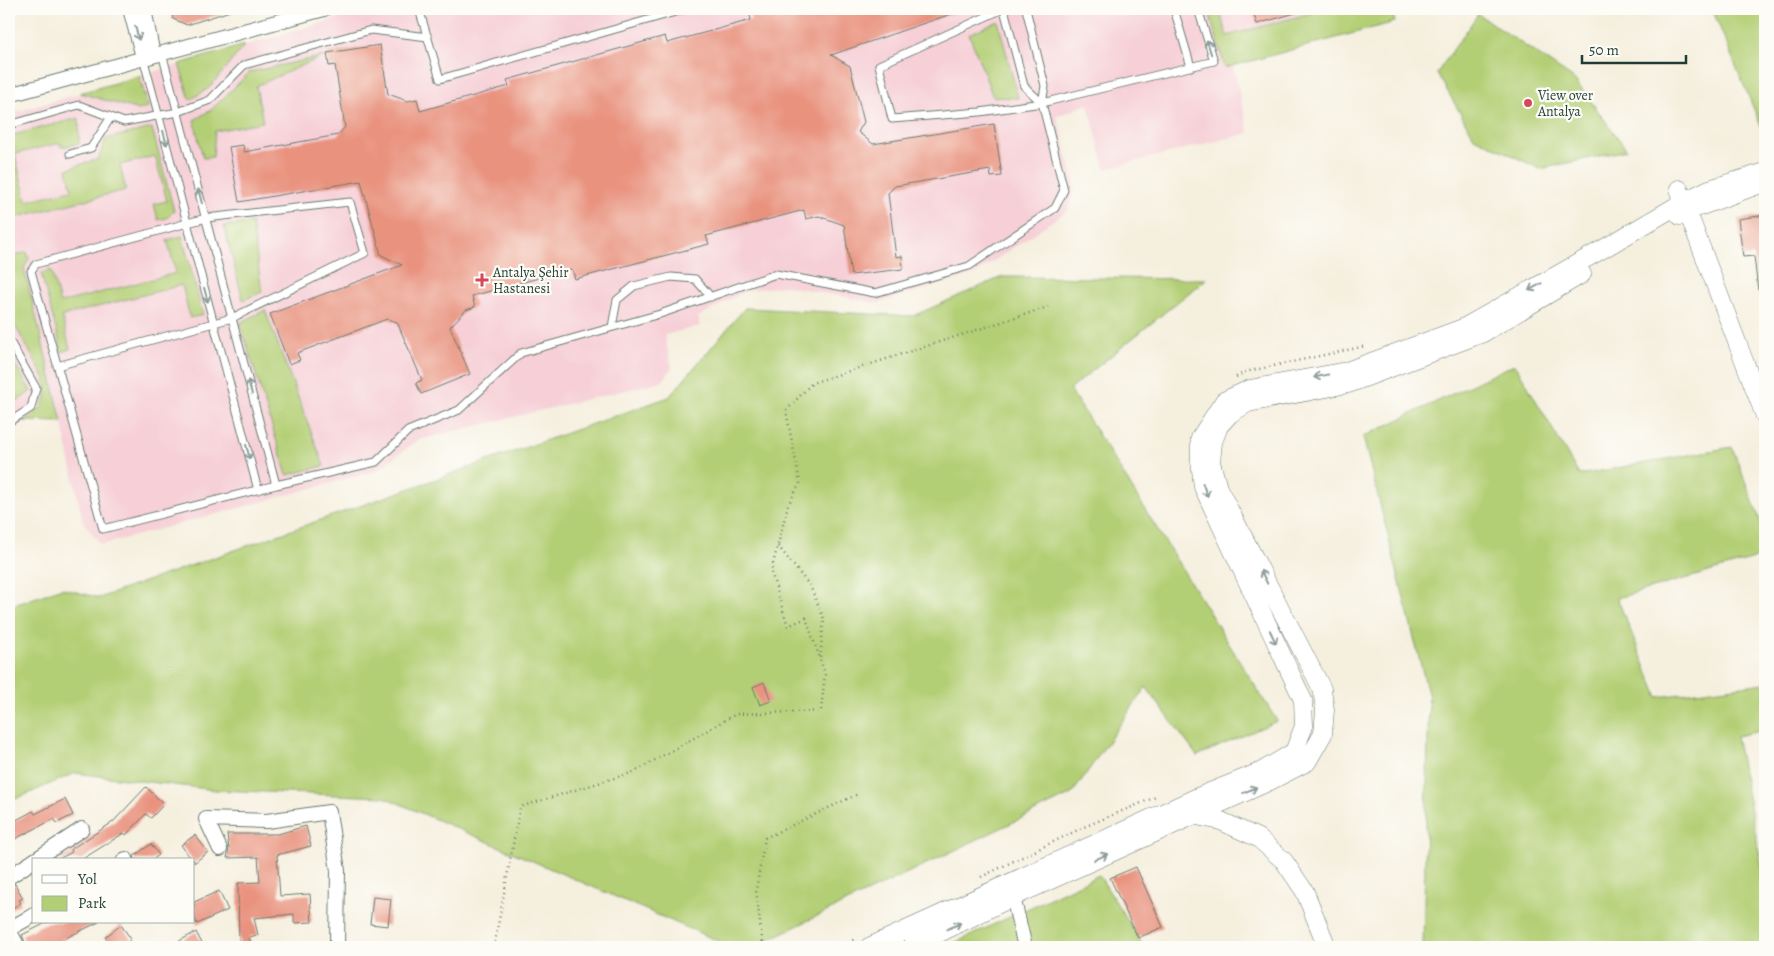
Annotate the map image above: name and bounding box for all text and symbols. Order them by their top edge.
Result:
one-way arrow [132,24,142,40]
scale bar [1582,32,1685,64]
one-way arrow [1204,39,1214,55]
text: 50 m [1589,40,1619,60]
place label: View over Antalya [1537,86,1594,121]
marker: View over Antalya [1522,97,1534,109]
one-way arrow [160,129,170,145]
one-way arrow [195,188,204,204]
place label: Antalya Şehir Hastanesi [492,263,569,298]
marker: Antalya Şehir Hastanesi [475,273,489,287]
one-way arrow [1528,283,1543,293]
one-way arrow [202,287,212,303]
one-way arrow [1314,372,1330,382]
one-way arrow [245,379,254,395]
one-way arrow [244,444,253,460]
one-way arrow [1201,481,1210,497]
one-way arrow [1259,570,1268,585]
one-way arrow [1269,629,1278,644]
one-way arrow [1242,785,1257,794]
one-way arrow [1094,852,1109,862]
legend [32,858,195,924]
text: Yol [77,869,97,889]
text: Park [78,893,107,913]
one-way arrow [947,921,962,931]

